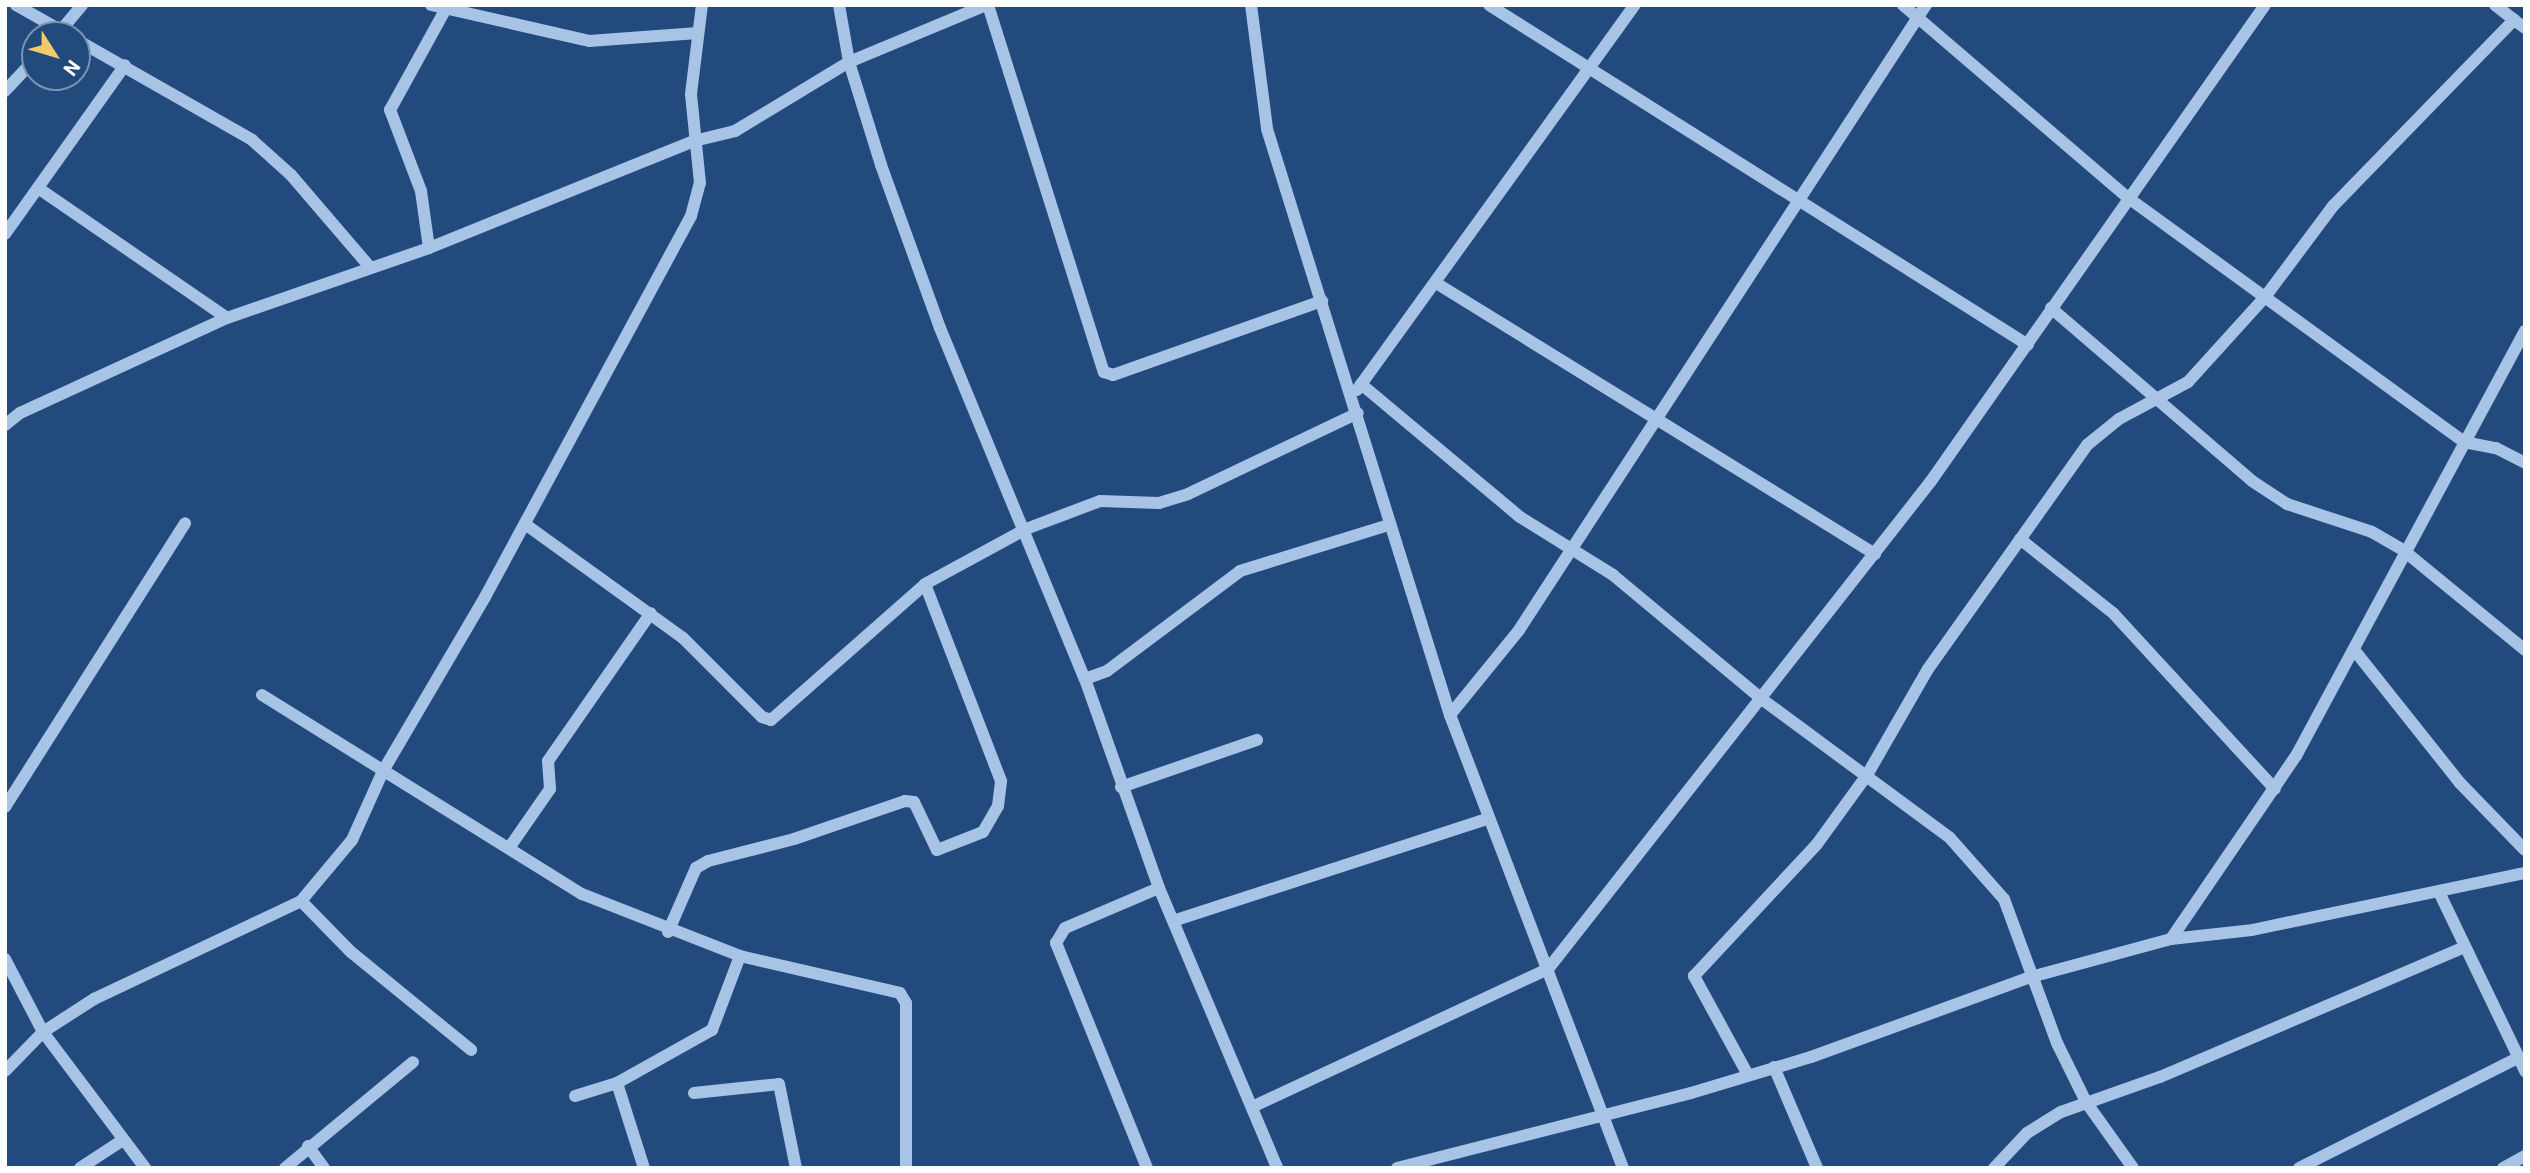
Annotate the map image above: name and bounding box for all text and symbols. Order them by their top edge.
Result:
north arrow [21,21,91,91]
text: N [58,55,85,80]

